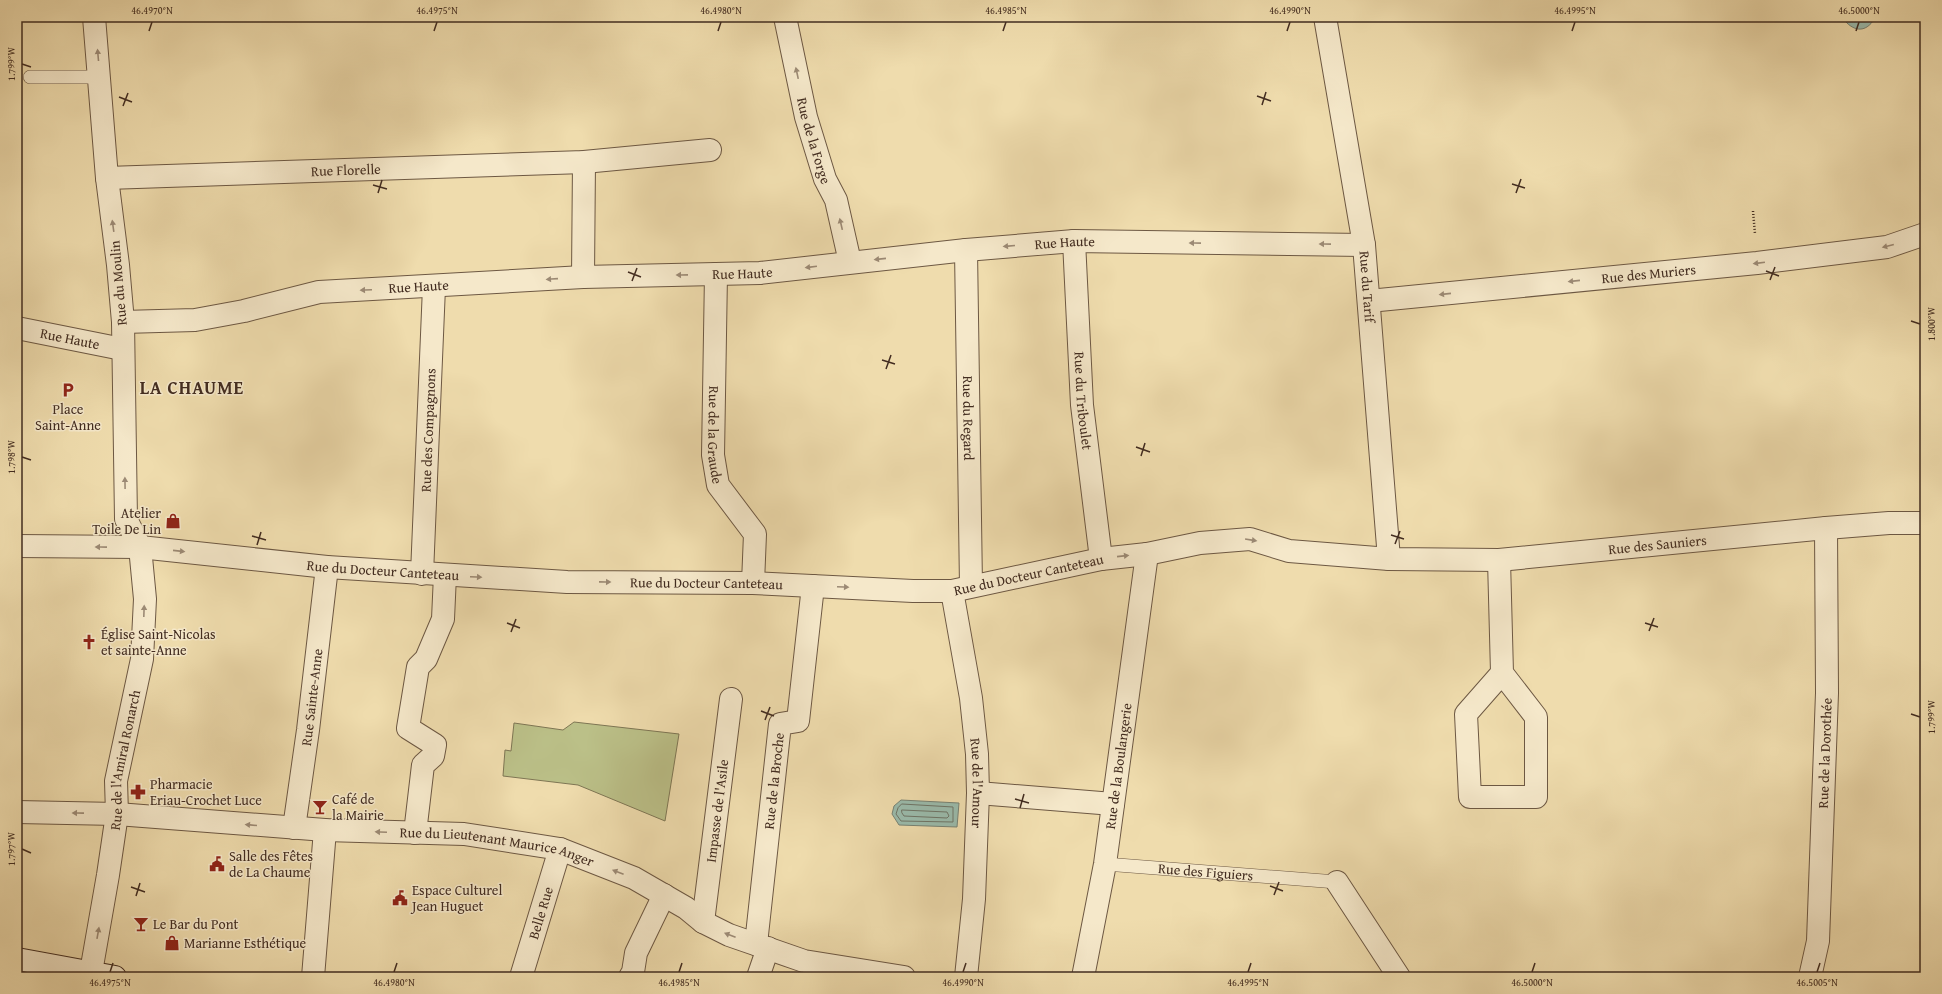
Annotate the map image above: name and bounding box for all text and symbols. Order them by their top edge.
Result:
text: 46.4970°N [131,3,173,18]
text: 46.4975°N [416,3,458,18]
text: 46.4980°N [700,3,742,18]
text: 46.4985°N [985,3,1027,18]
text: 46.4990°N [1269,3,1311,18]
text: 46.4995°N [1554,3,1596,18]
text: 46.5000°N [1838,3,1880,18]
text: 1.799°W [4,47,19,81]
one-way arrow [94,49,101,61]
one-way arrow [793,67,799,80]
street label: Rue de la Forge [792,96,836,188]
street label: Rue Florelle [311,159,382,181]
one-way arrow [838,218,844,231]
one-way arrow [110,220,116,232]
street label: Rue Haute [1034,231,1095,254]
street label: Rue du Moulin [104,239,132,326]
one-way arrow [1189,239,1201,246]
one-way arrow [1318,241,1331,247]
one-way arrow [1003,243,1015,250]
one-way arrow [1882,243,1894,249]
street label: Rue du Tarif [1354,250,1380,325]
one-way arrow [874,256,886,262]
street label: Rue des Muriers [1601,259,1697,288]
one-way arrow [1753,260,1765,266]
street label: Rue Haute [712,262,774,284]
one-way arrow [805,264,818,270]
one-way arrow [675,272,688,278]
street label: Rue Haute [388,275,450,298]
one-way arrow [546,276,558,283]
one-way arrow [1568,278,1580,285]
one-way arrow [360,286,372,293]
one-way arrow [1439,291,1451,297]
text: 1.800°W [1924,307,1939,341]
street label: Rue Haute [38,323,102,354]
street label: Rue du Triboulet [1069,351,1097,451]
street label: Rue des Compagnons [415,368,441,492]
district label: LA CHAUME [140,374,244,401]
street label: Rue du Regard [958,375,979,461]
parking icon: Place Saint-Anne [59,381,77,399]
street label: Rue de la Graude [703,386,728,486]
place label: Place Saint-Anne [35,399,101,435]
text: 1.798°W [4,440,19,474]
one-way arrow [122,477,129,489]
place label: Atelier Toile De Lin [92,503,161,539]
shop icon: Atelier Toile De Lin [164,512,182,530]
street label: Rue des Sauniers [1607,530,1708,559]
one-way arrow [1245,537,1258,543]
one-way arrow [94,544,107,550]
one-way arrow [173,548,185,554]
street label: Rue du Docteur Canteteau [952,549,1106,600]
one-way arrow [1117,553,1129,560]
street label: Rue du Docteur Canteteau [306,555,460,585]
street label: Rue du Docteur Canteteau [630,572,784,594]
one-way arrow [470,573,482,580]
one-way arrow [599,579,612,585]
one-way arrow [837,584,849,591]
one-way arrow [141,605,148,617]
place label: Église Saint-Nicolas et sainte-Anne [101,624,216,660]
church icon: Église Saint-Nicolas et sainte-Anne [80,633,98,651]
street label: Rue Sainte-Anne [296,647,327,747]
street label: Rue de l'Amiral Ronarch [105,688,145,832]
street label: Rue de la Dorothée [1813,697,1837,809]
text: 1.799°W [1924,700,1939,734]
street label: Rue de la Boulangerie [1100,701,1137,830]
street label: Rue de la Broche [759,731,789,830]
street label: Rue de l'Amour [965,737,988,829]
street label: Impasse de l'Asile [701,758,733,864]
place label: Pharmacie Eriau-Crochet Luce [150,774,262,810]
pharmacy icon: Pharmacie Eriau-Crochet Luce [129,783,147,801]
place label: Café de la Mairie [332,789,384,825]
bar icon: Café de la Mairie [311,798,329,816]
one-way arrow [71,810,84,816]
one-way arrow [245,821,258,828]
street label: Rue du Lieutenant Maurice Anger [399,822,597,871]
one-way arrow [374,829,387,835]
text: 1.797°W [4,832,19,866]
place label: Salle des Fêtes de La Chaume [229,846,313,882]
public building icon: Salle des Fêtes de La Chaume [208,855,226,873]
street label: Rue des Figuiers [1157,858,1254,885]
one-way arrow [611,868,623,874]
place label: Espace Culturel Jean Huguet [410,880,502,916]
street label: Belle Rue [523,884,558,942]
public building icon: Espace Culturel Jean Huguet [391,889,409,907]
place label: Le Bar du Pont [153,914,239,934]
bar icon: Le Bar du Pont [132,915,150,933]
one-way arrow [95,927,101,940]
one-way arrow [724,932,736,938]
place label: Marianne Esthétique [184,933,307,953]
shop icon: Marianne Esthétique [163,934,181,952]
text: 46.4975°N [89,975,131,990]
text: 46.4980°N [373,975,415,990]
text: 46.4985°N [658,975,700,990]
text: 46.4990°N [942,975,984,990]
text: 46.4995°N [1227,975,1269,990]
text: 46.5000°N [1511,975,1553,990]
text: 46.5005°N [1796,975,1838,990]

